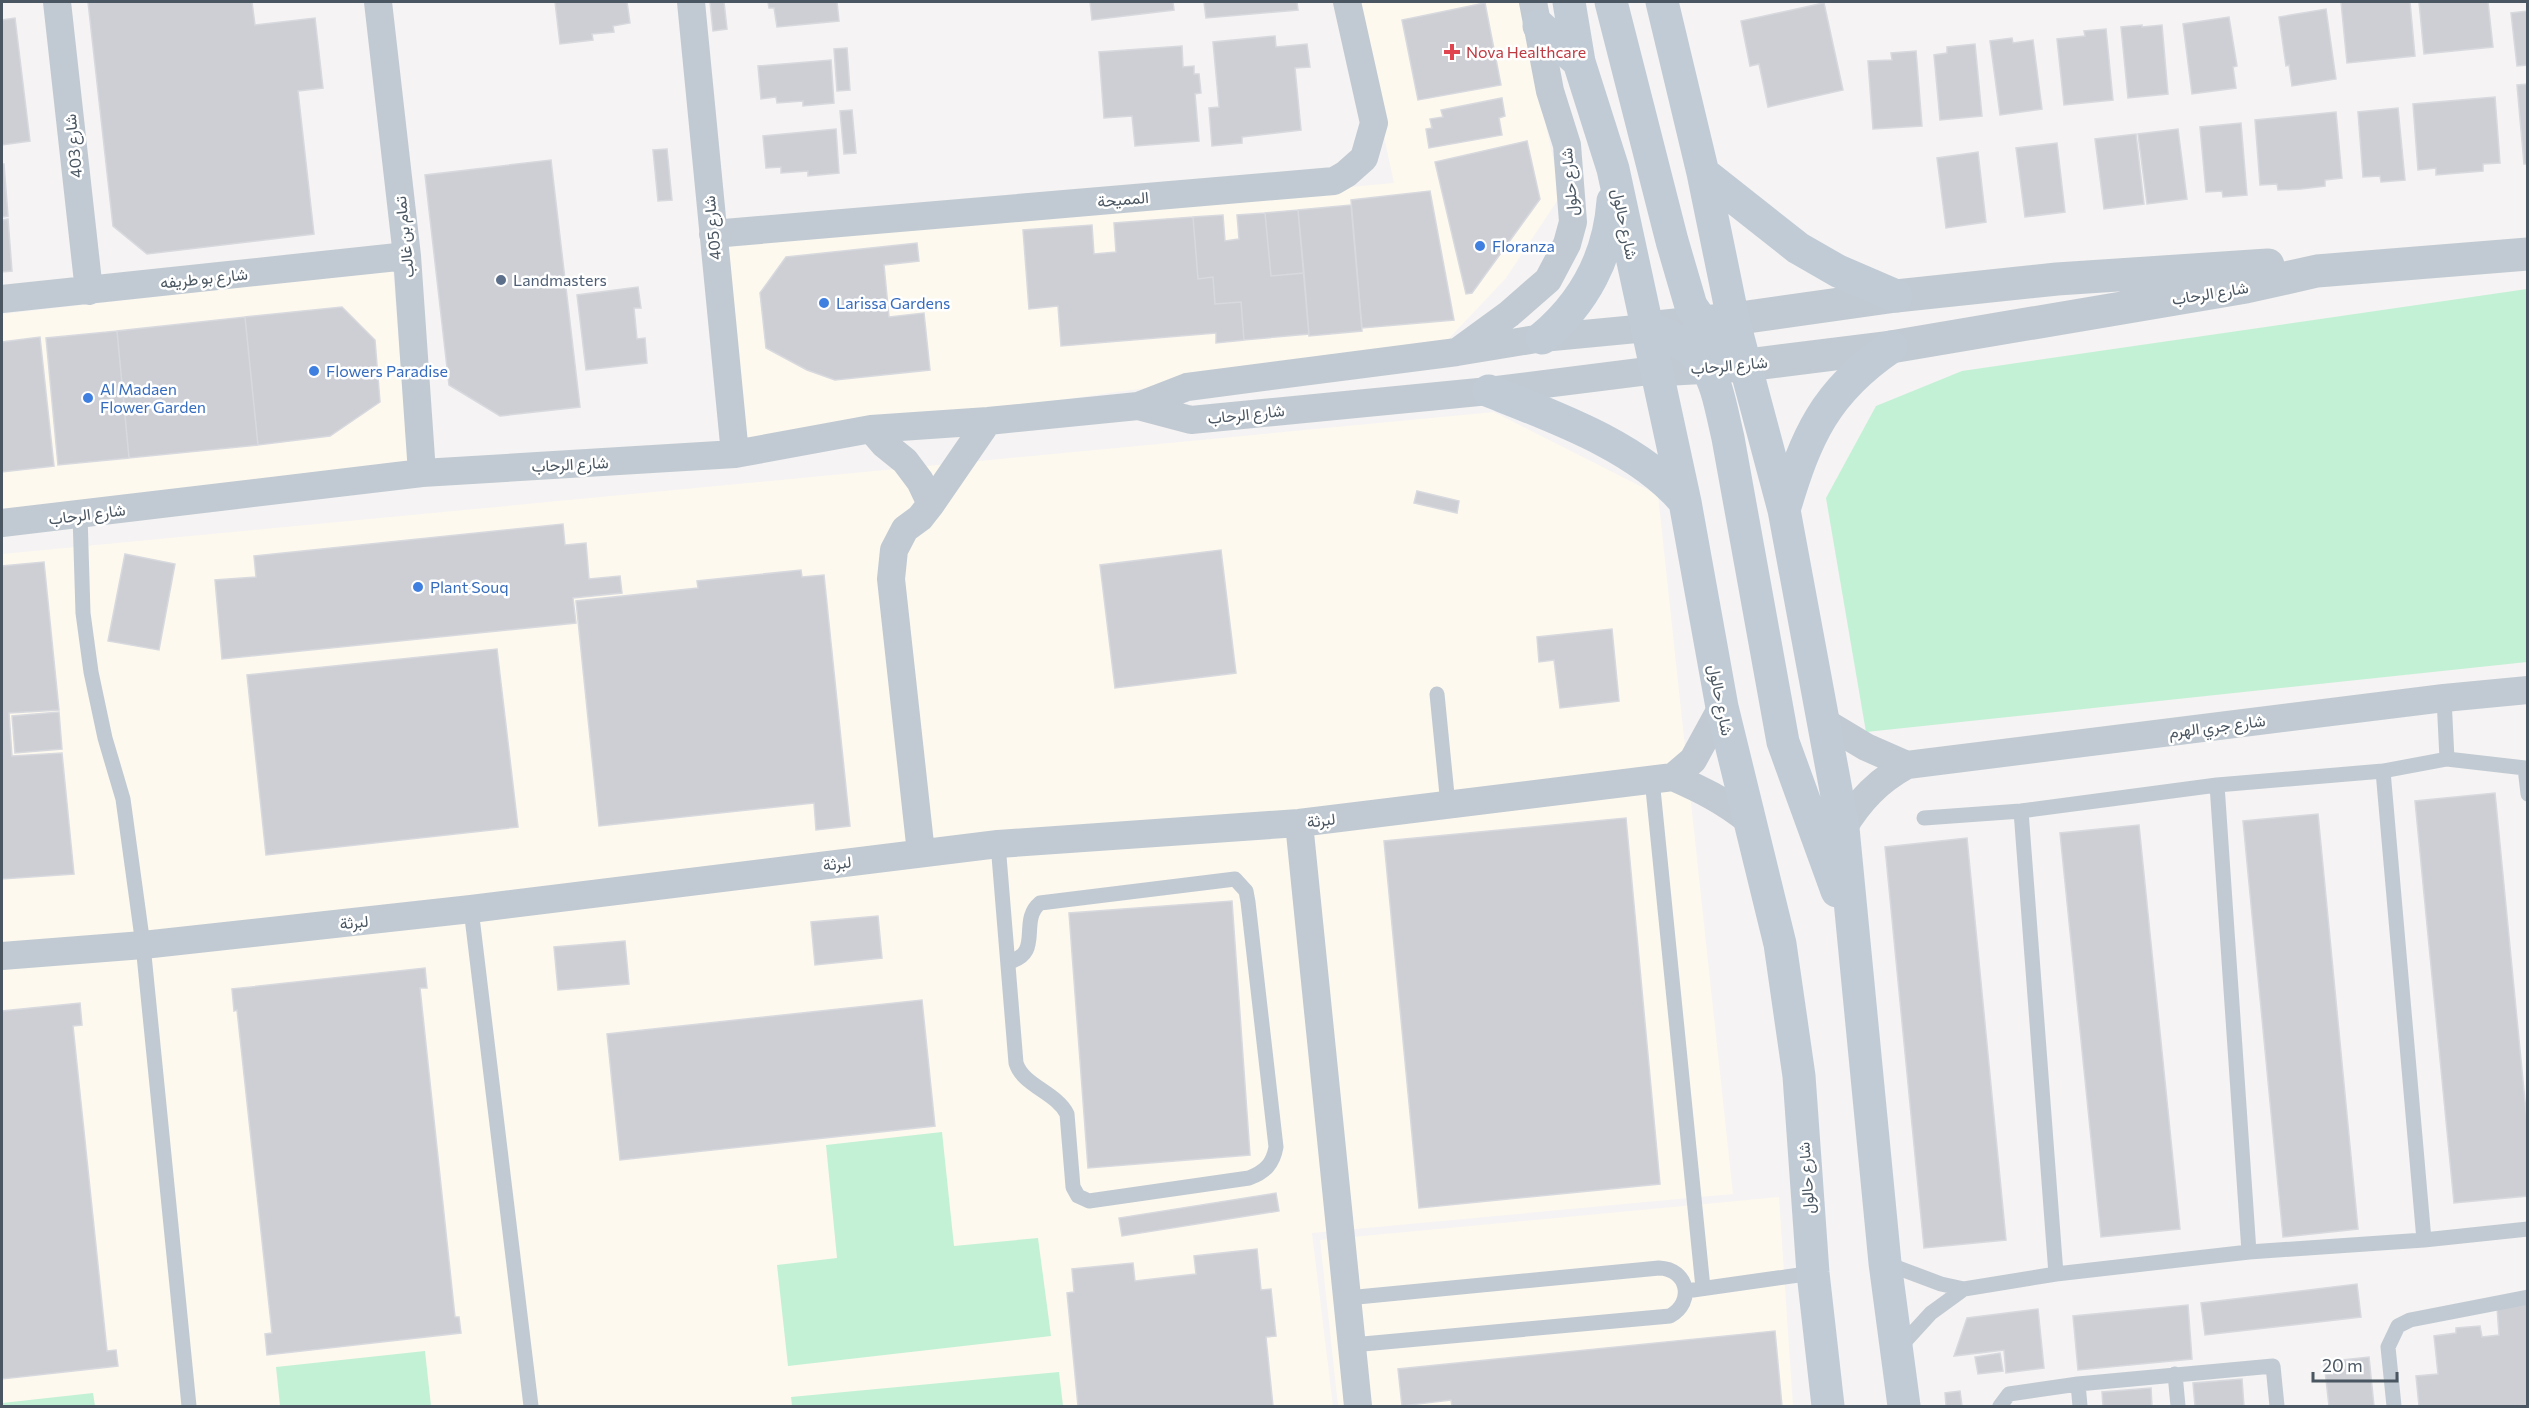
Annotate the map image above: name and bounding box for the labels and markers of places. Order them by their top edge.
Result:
place label: Nova Healthcare [1466,42,1586,61]
marker: Nova Healthcare [1443,43,1461,61]
place label: Floranza [1492,236,1555,255]
marker: Floranza [1473,239,1487,253]
place label: Landmasters [513,270,607,289]
marker: Landmasters [494,273,508,287]
place label: Larissa Gardens [836,293,950,312]
marker: Larissa Gardens [817,296,831,310]
place label: Flowers Paradise [326,361,448,380]
marker: Flowers Paradise [307,364,321,378]
place label: Al Madaen Flower Garden [100,379,206,416]
marker: Al Madaen Flower Garden [81,391,95,405]
place label: Plant Souq [430,577,509,596]
marker: Plant Souq [411,580,425,594]

